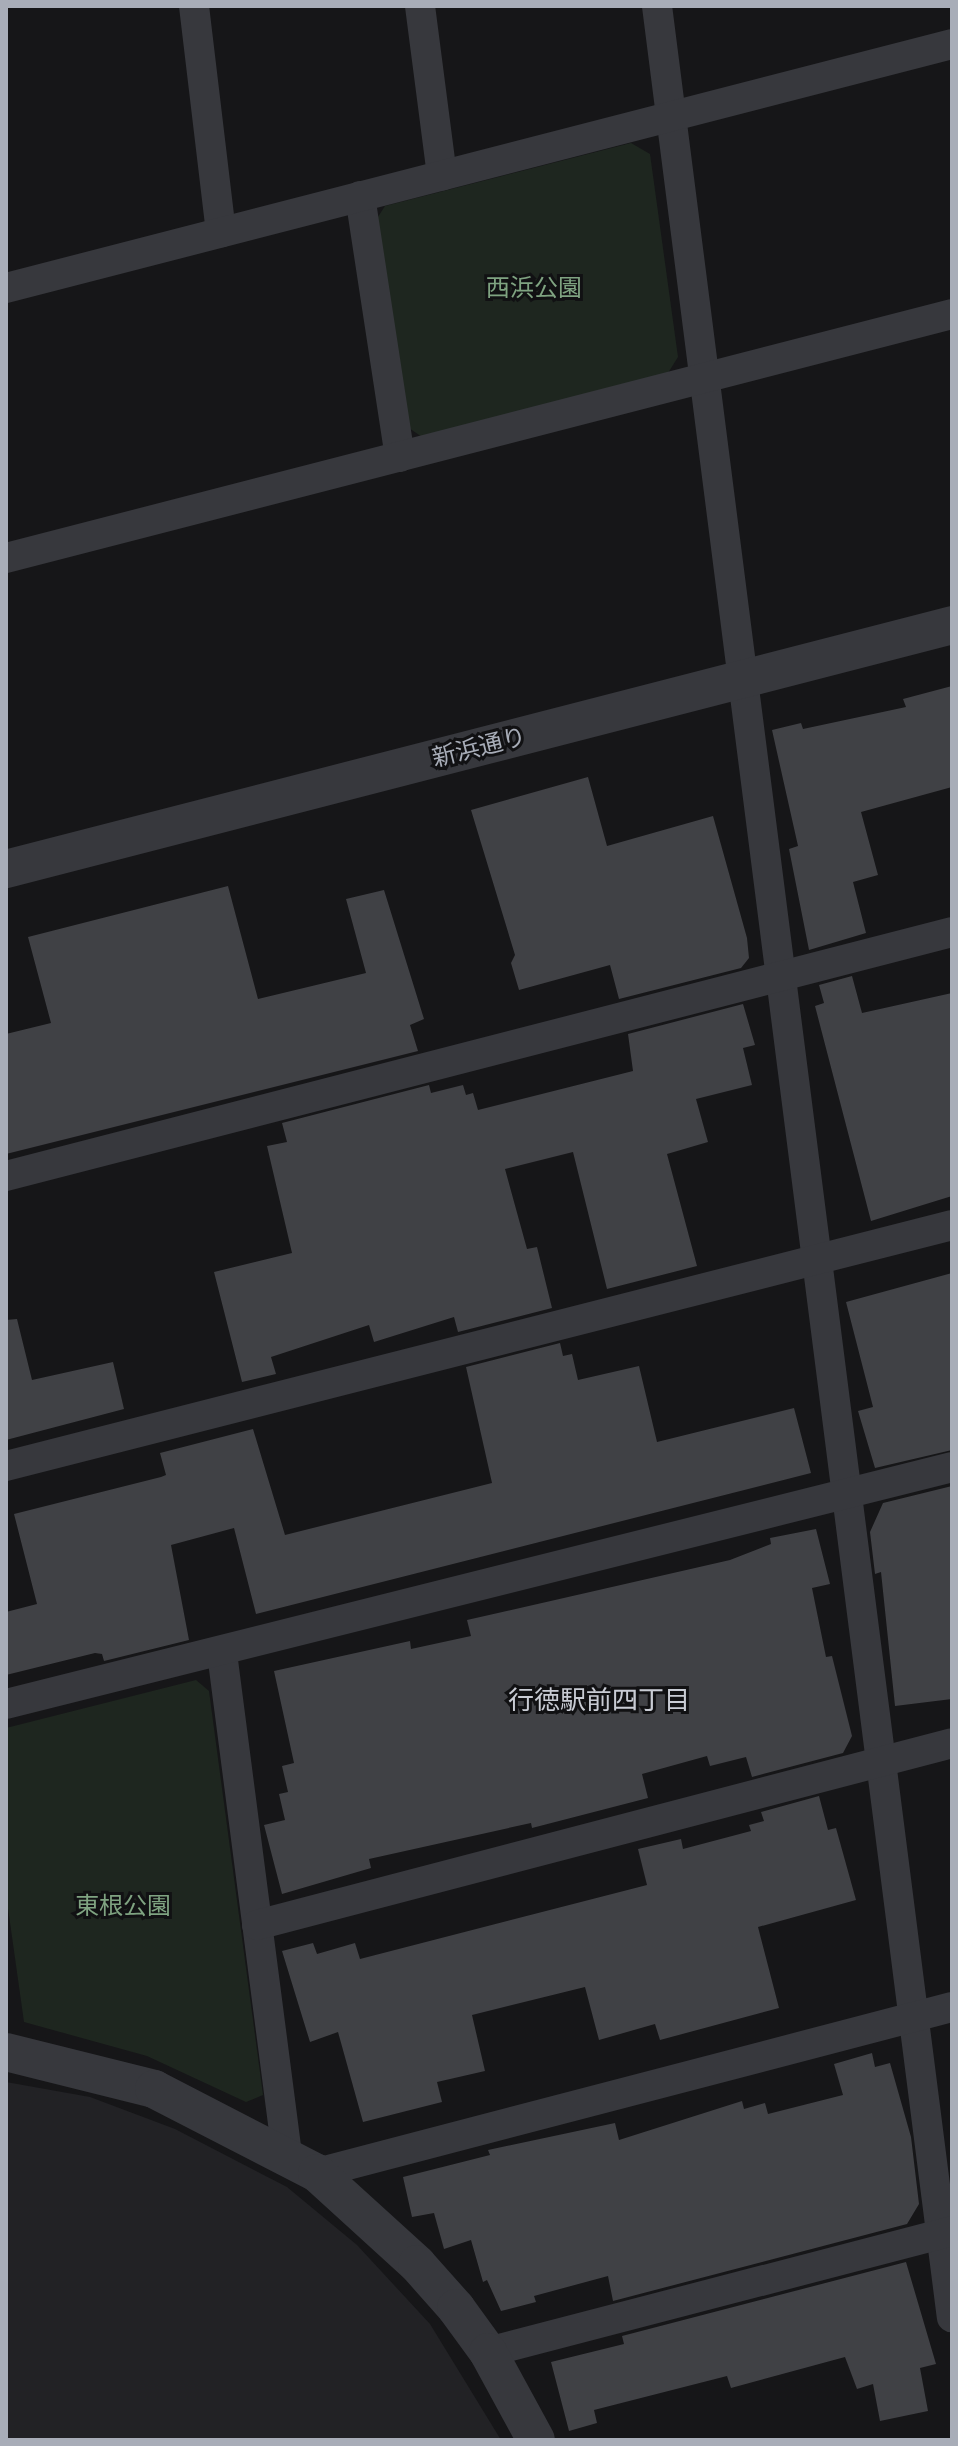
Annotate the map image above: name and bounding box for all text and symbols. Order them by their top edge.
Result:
park label: 西浜公園 [486,274,582,302]
street label: 新浜通り [429,721,529,773]
district label: 行徳駅前四丁目 [508,1684,690,1716]
park label: 東根公園 [75,1892,171,1920]

